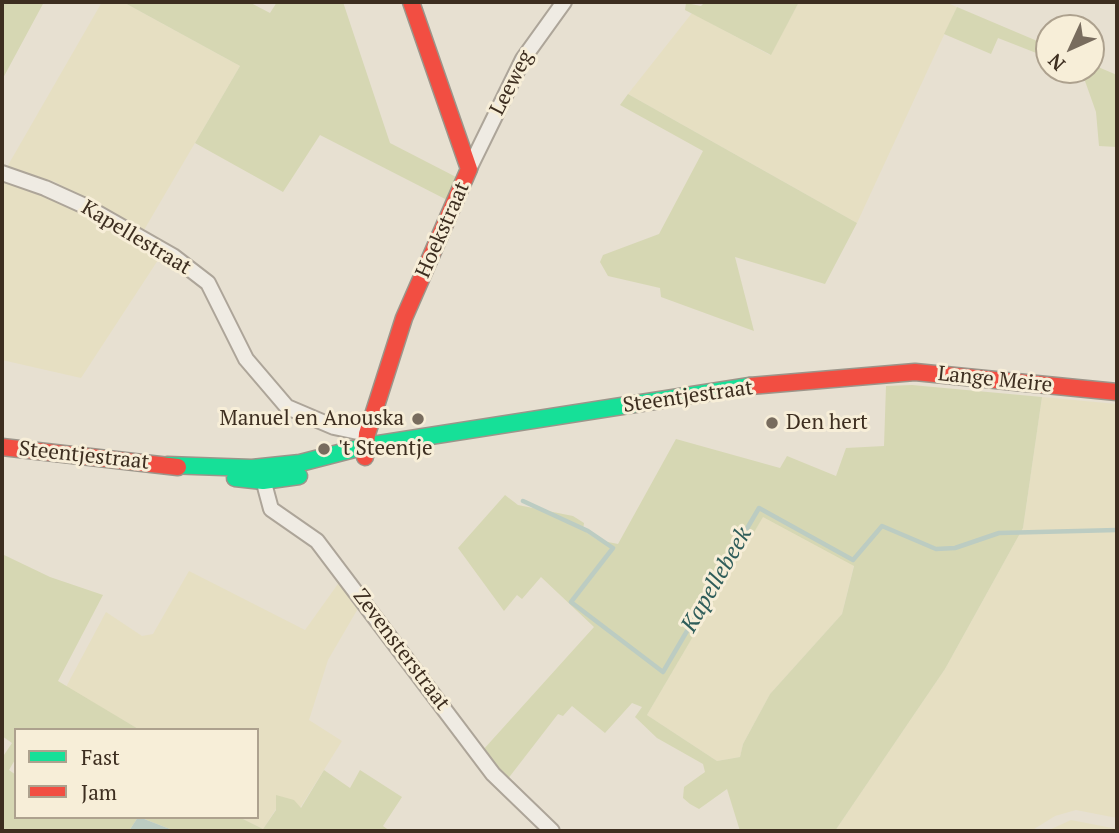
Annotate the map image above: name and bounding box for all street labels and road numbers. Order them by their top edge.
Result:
street label: Leeweg [485,46,539,120]
street label: Hoekstraat [411,178,475,282]
street label: Kapellestraat [76,195,196,281]
street label: Lange Meire [936,361,1054,399]
street label: Steentjestraat [621,375,755,419]
street label: Steentjestraat [18,437,150,475]
street label: Zevensterstraat [347,584,455,716]

